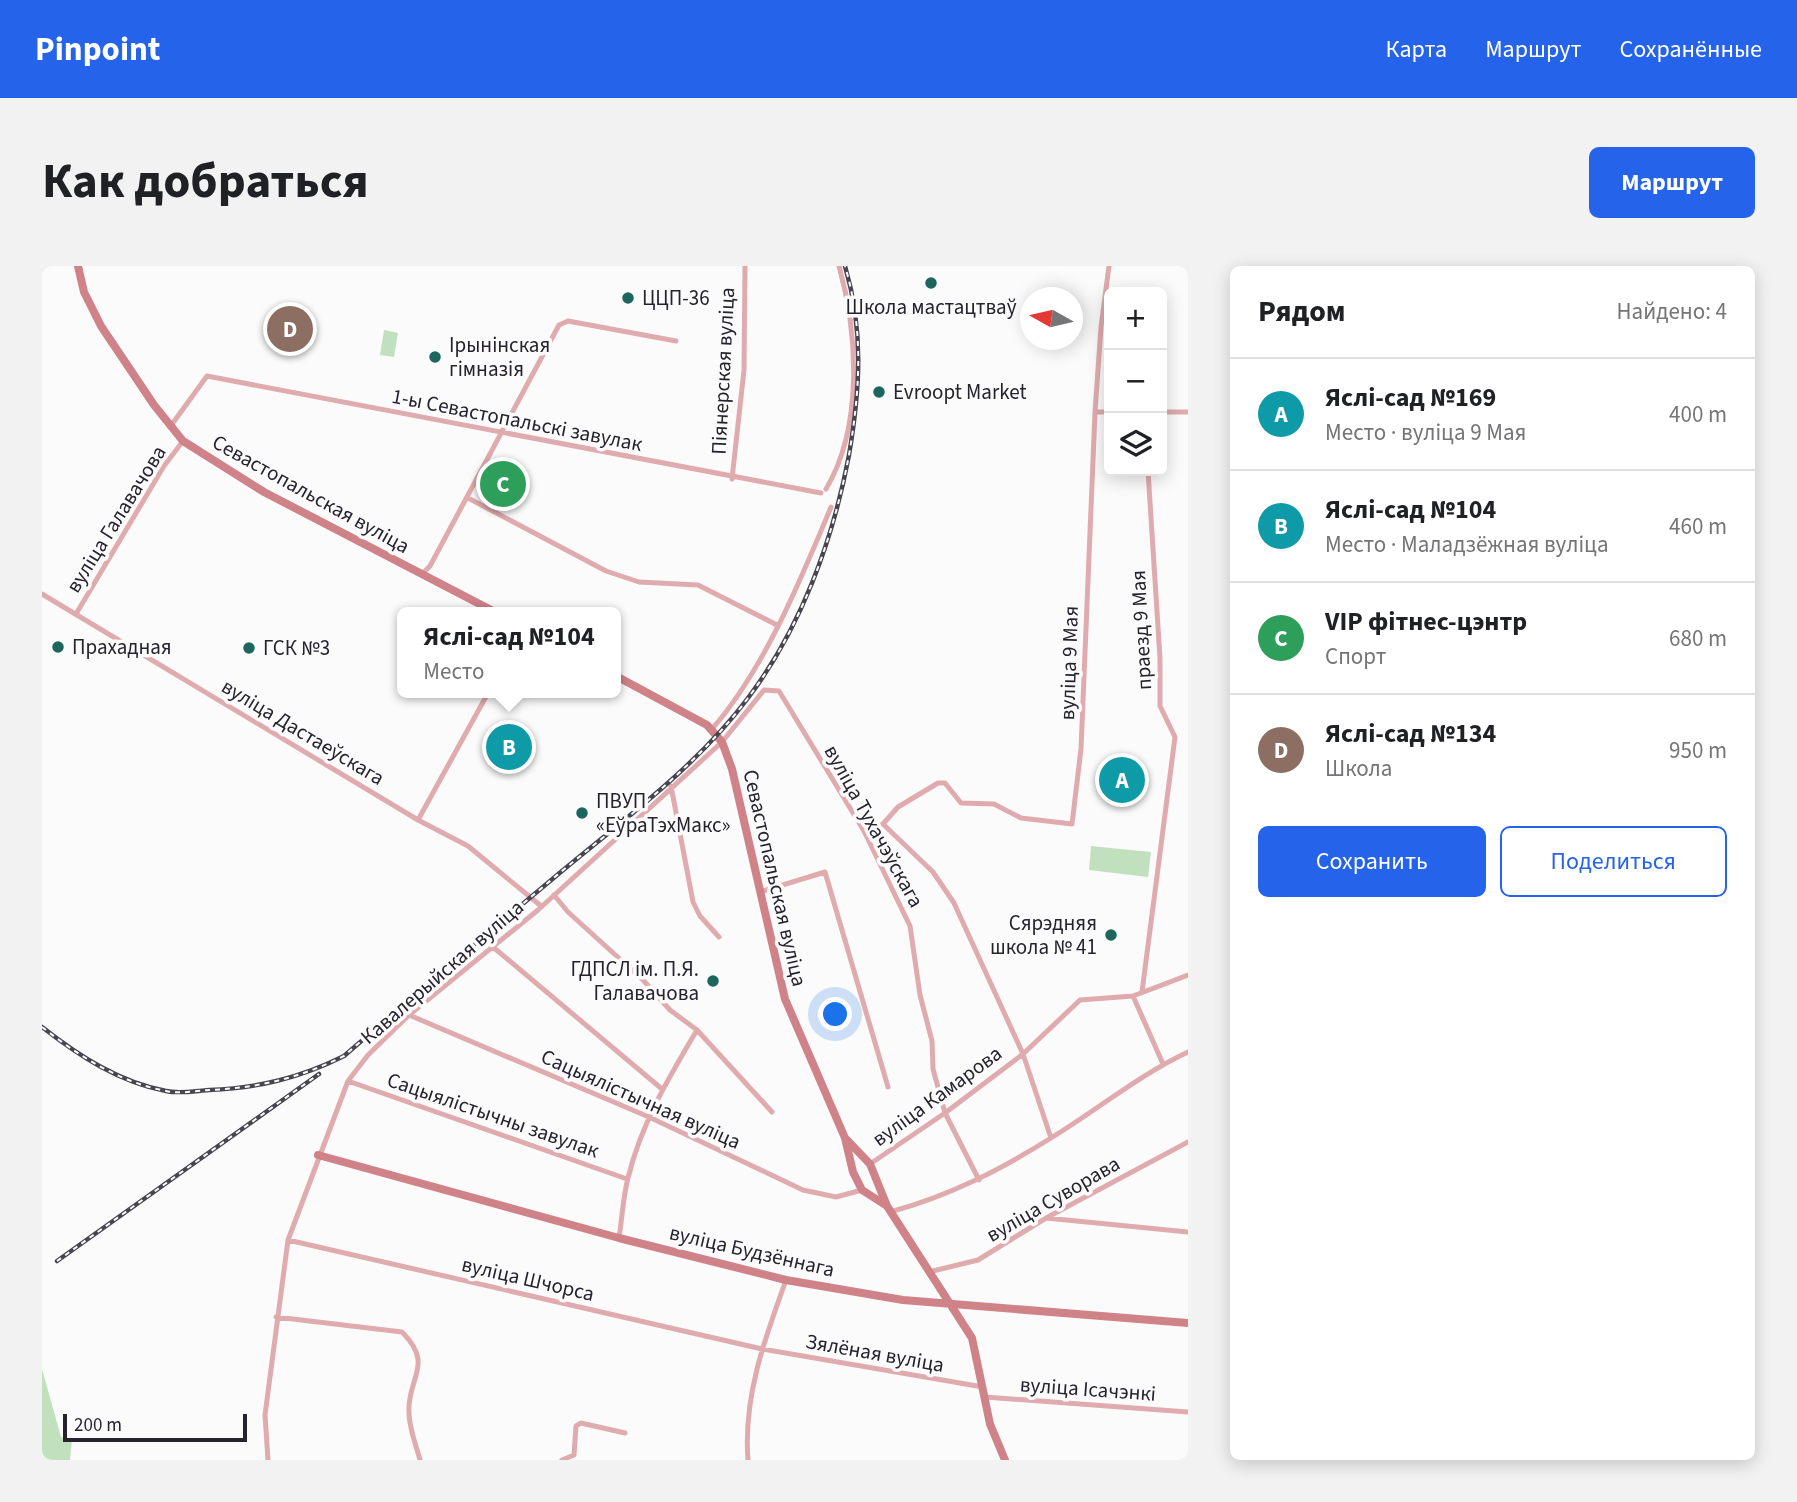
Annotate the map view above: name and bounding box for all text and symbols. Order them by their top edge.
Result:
text: Pinpoint [35,26,161,73]
text: Карта [1386,32,1447,67]
text: Маршрут [1485,32,1581,67]
text: Сохранённые [1619,32,1762,67]
text: Как добраться [42,147,369,217]
button: Маршрут [1589,147,1755,218]
marker: Школа мастацтваў [923,275,939,291]
place label: ЦЦП-36 [642,283,710,313]
street label: Піянерская вуліца [704,286,742,456]
north arrow [1020,287,1083,350]
map controls [1104,287,1167,476]
button: + [1104,287,1167,350]
marker: ЦЦП-36 [620,290,636,306]
text: Рядом [1258,290,1346,333]
place label: Школа мастацтваў [846,292,1017,322]
text: Найдено: 4 [1617,295,1727,328]
pin: D [267,303,313,355]
place label: Ірынінская гімназія [449,330,550,384]
marker: Ірынінская гімназія [427,349,443,365]
button: − [1104,350,1167,413]
place label: Evroopt Market [893,377,1027,407]
text: Яслі-сад №169 [1325,379,1496,416]
street label: 1-ы Севастопальскі завулак [389,381,645,459]
marker: Evroopt Market [871,384,887,400]
text: A [1274,398,1288,431]
text: 400 m [1669,398,1727,431]
button: layers [1104,413,1167,476]
text: Место · вуліца 9 Мая [1325,416,1526,449]
street label: Севастопальская вуліца [207,427,415,561]
street label: вуліца Галавачова [59,440,173,598]
pin: C [480,458,526,510]
text: Яслі-сад №104 [1325,491,1496,528]
text: B [1274,510,1288,543]
text: 460 m [1669,510,1727,543]
text: Место · Маладзёжная вуліца [1325,528,1609,561]
street label: праезд 9 Мая [1123,569,1159,691]
text: VIP фітнес-цэнтр [1325,603,1527,640]
street label: вуліца 9 Мая [1052,605,1086,721]
popup [397,607,621,698]
text: Яслі-сад №104 [423,618,595,655]
text: C [1274,622,1288,655]
text: 680 m [1669,622,1727,655]
place label: Прахадная [72,632,172,662]
place label: ГСК №3 [263,633,330,663]
marker: Прахадная [50,639,66,655]
marker: ГСК №3 [241,640,257,656]
text: Спорт [1325,640,1386,673]
text: Место [423,655,484,688]
street label: вуліца Дастаеўскага [216,671,390,793]
text: Яслі-сад №134 [1325,715,1496,752]
pin: B [486,721,532,773]
text: D [1274,734,1288,767]
text: 950 m [1669,734,1727,767]
street label: вуліца Тухачэўскага [817,739,931,913]
text: Школа [1325,752,1392,785]
pin: A [1099,754,1145,806]
street label: Севастопальская вуліца [735,767,815,989]
place label: ПВУП «ЕўраТэхМакс» [596,786,731,840]
marker: ПВУП «ЕўраТэхМакс» [574,805,590,821]
button: Сохранить [1258,826,1486,897]
button: Поделиться [1500,826,1727,897]
street label: Кавалерыйская вуліца [354,893,530,1051]
place label: Сярэдняя школа № 41 [990,908,1097,962]
marker: Сярэдняя школа № 41 [1103,927,1119,943]
place label: ГДПСЛ ім. П.Я. Галавачова [571,954,699,1008]
marker: ГДПСЛ ім. П.Я. Галавачова [705,973,721,989]
your location [818,997,852,1031]
street label: вуліца Камарова [866,1039,1008,1153]
street label: Сацыялістычная вуліца [536,1041,746,1157]
street label: Сацыялістычны завулак [383,1065,604,1166]
street label: вуліца Суворава [981,1149,1125,1249]
street label: вуліца Будзённага [666,1217,838,1285]
street label: вуліца Шчорса [459,1249,597,1309]
street label: Зялёная вуліца [803,1326,947,1380]
street label: вуліца Ісачэнкі [1019,1369,1157,1409]
scale bar [63,1411,247,1443]
text: 200 m [74,1412,122,1439]

